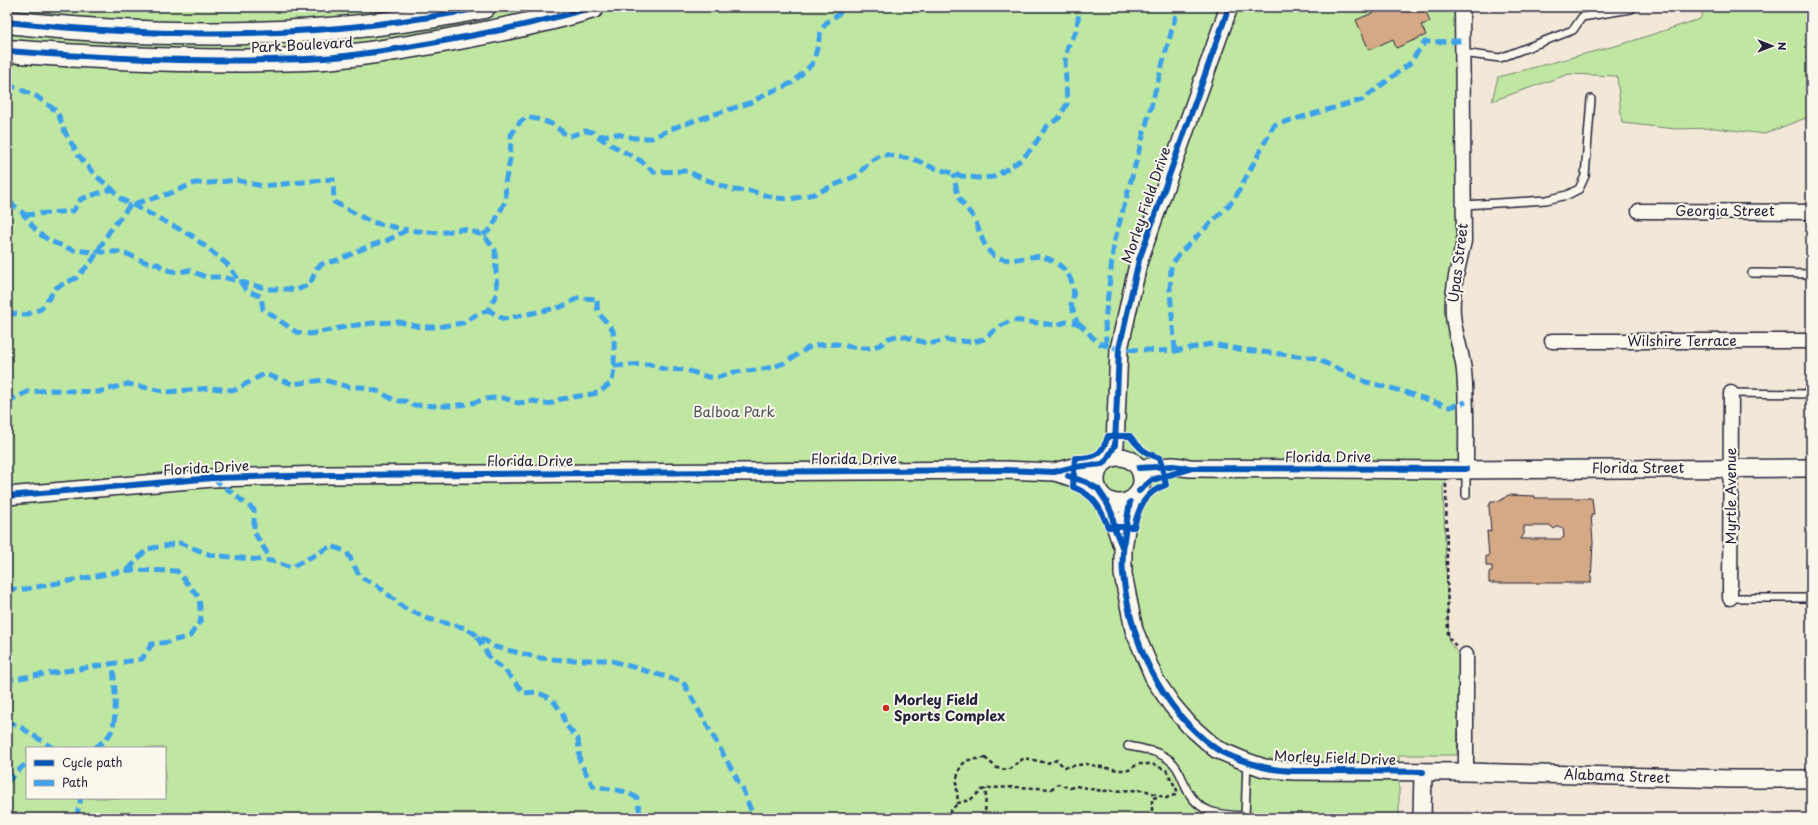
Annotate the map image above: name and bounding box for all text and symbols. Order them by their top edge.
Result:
north arrow [1752,26,1792,66]
street label: Park Boulevard [250,31,354,58]
text: N [1774,42,1791,51]
street label: Morley Field Drive [1116,144,1175,266]
street label: Georgia Street [1675,200,1775,221]
street label: Upas Street [1442,222,1473,304]
street label: Wilshire Terrace [1627,330,1737,351]
park label: Balboa Park [693,401,776,422]
street label: Florida Drive [1285,446,1371,467]
street label: Myrtle Avenue [1720,447,1741,545]
street label: Florida Drive [811,448,897,469]
street label: Florida Drive [487,450,573,471]
street label: Florida Drive [162,455,250,480]
street label: Florida Street [1592,457,1684,478]
place label: Morley Field Sports Complex [894,689,1005,726]
marker: Morley Field Sports Complex [881,703,891,713]
street label: Morley Field Drive [1274,745,1396,770]
legend [26,747,166,799]
text: Cycle path [62,753,123,771]
street label: Alabama Street [1564,763,1671,788]
text: Path [62,773,88,791]

